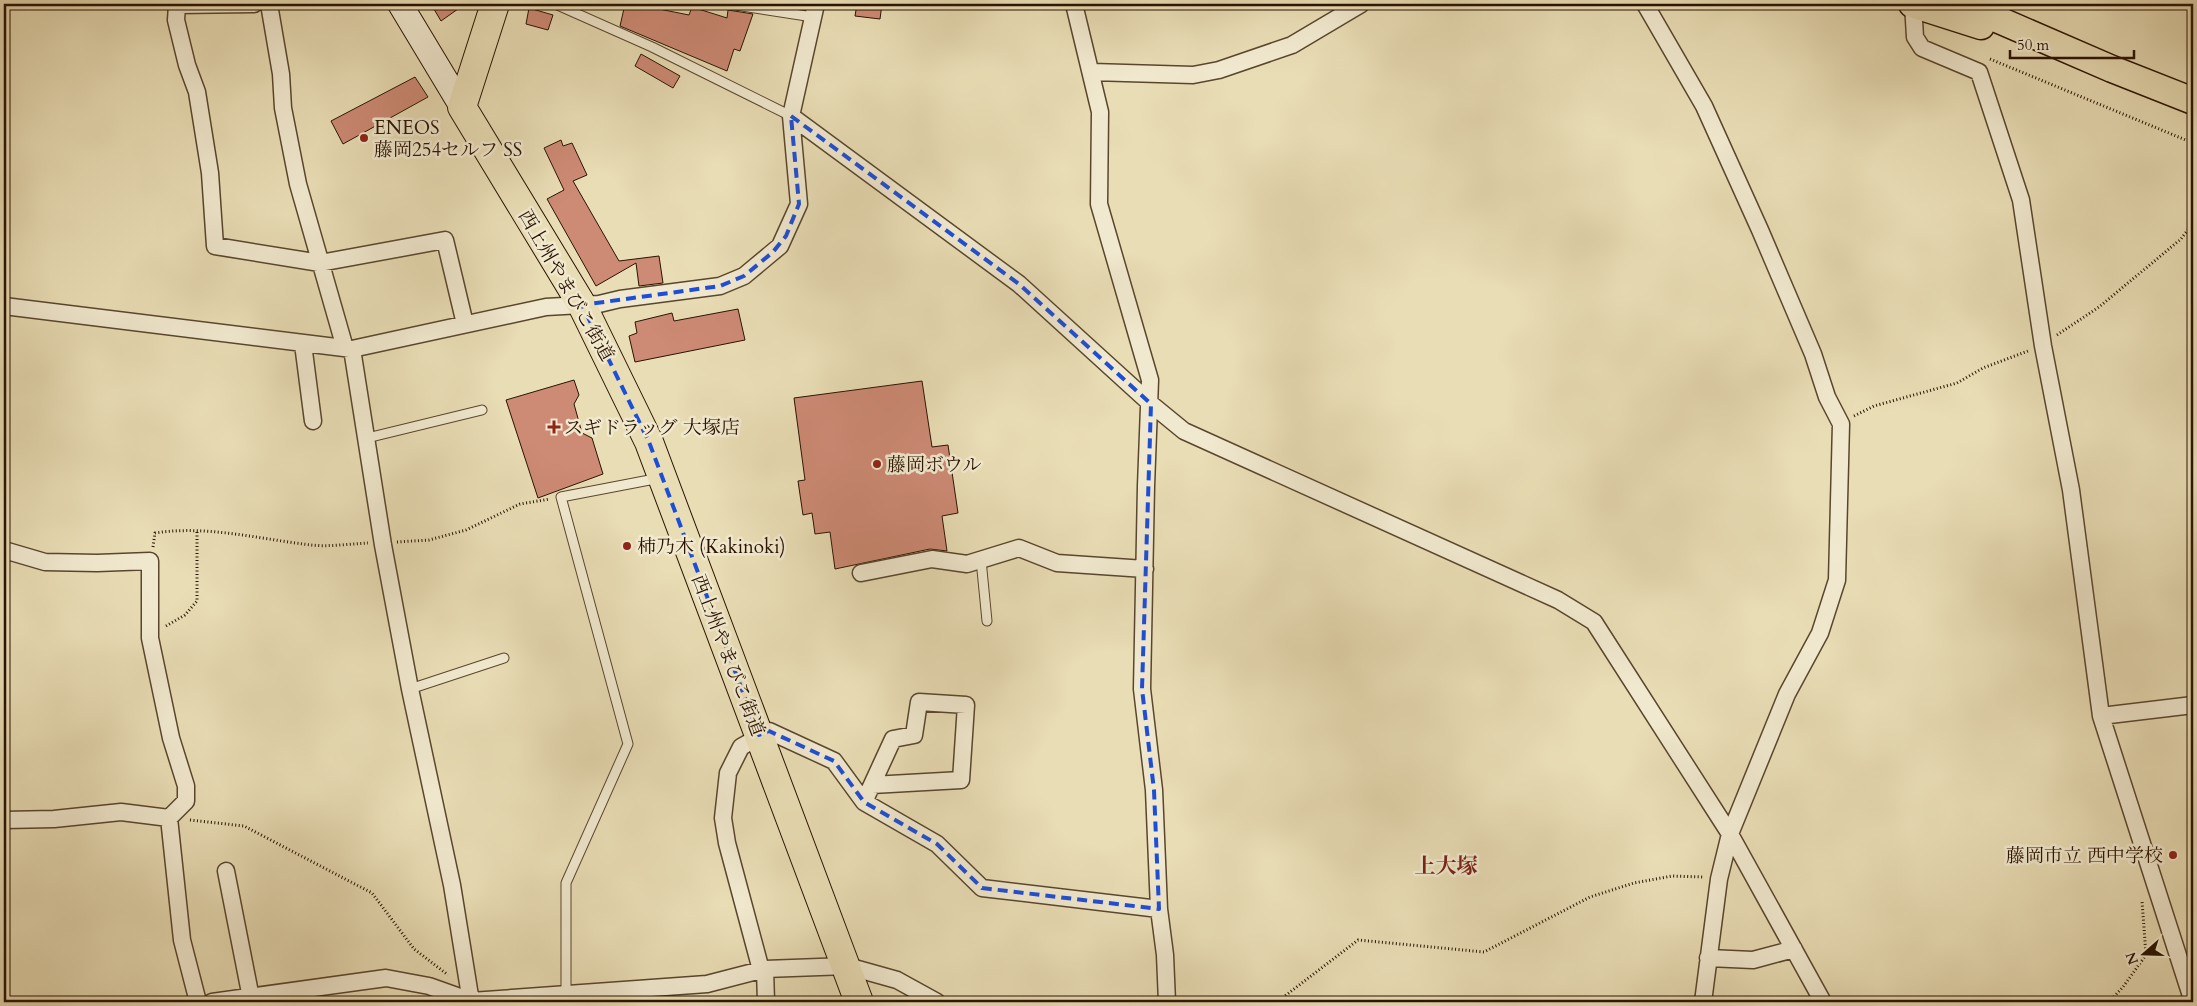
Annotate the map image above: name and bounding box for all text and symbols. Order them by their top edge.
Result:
scale bar [2010,28,2133,60]
text: 50 m [2017,35,2049,55]
place label: ENEOS 藤岡254セルフ SS [374,115,522,163]
marker: ENEOS 藤岡254セルフ SS [358,132,370,144]
street label: 西上州やまびこ街道 [512,205,620,366]
place label: スギドラッグ 大塚店 [564,415,740,441]
marker: スギドラッグ 大塚店 [548,421,560,433]
place label: 藤岡ボウル [887,452,981,478]
marker: 藤岡ボウル [871,458,883,470]
place label: 柿乃木 (Kakinoki) [637,534,786,560]
marker: 柿乃木 (Kakinoki) [621,540,633,552]
street label: 西上州やまびこ街道 [685,571,771,740]
place label: 藤岡市立 西中学校 [2006,843,2163,869]
marker: 藤岡市立 西中学校 [2167,849,2179,861]
district label: 上大塚 [1415,852,1478,881]
north arrow [2120,928,2170,978]
text: N [2121,949,2143,967]

